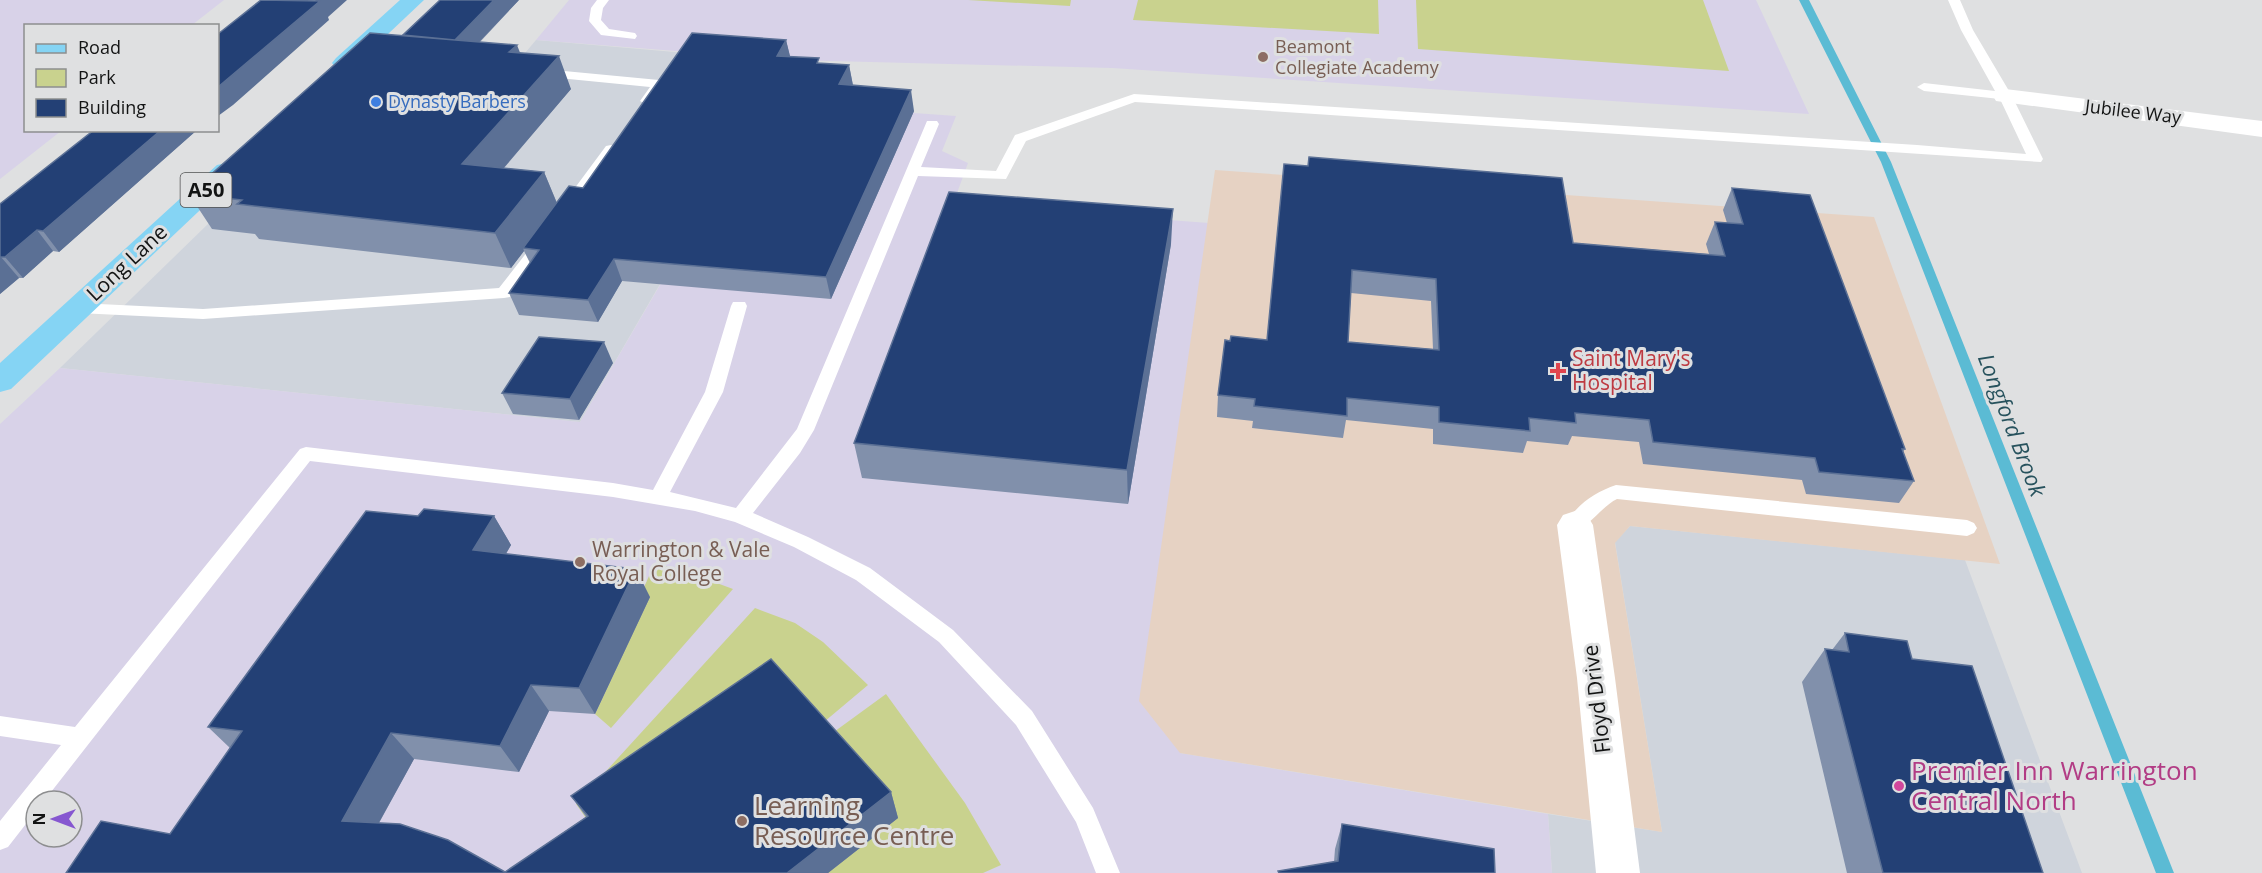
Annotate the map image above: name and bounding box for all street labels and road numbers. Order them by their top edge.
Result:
street label: Jubilee Way [2082,93,2183,129]
road number: A50 [180,173,232,207]
street label: Long Lane [80,218,173,307]
street label: Floyd Drive [1575,643,1617,755]

